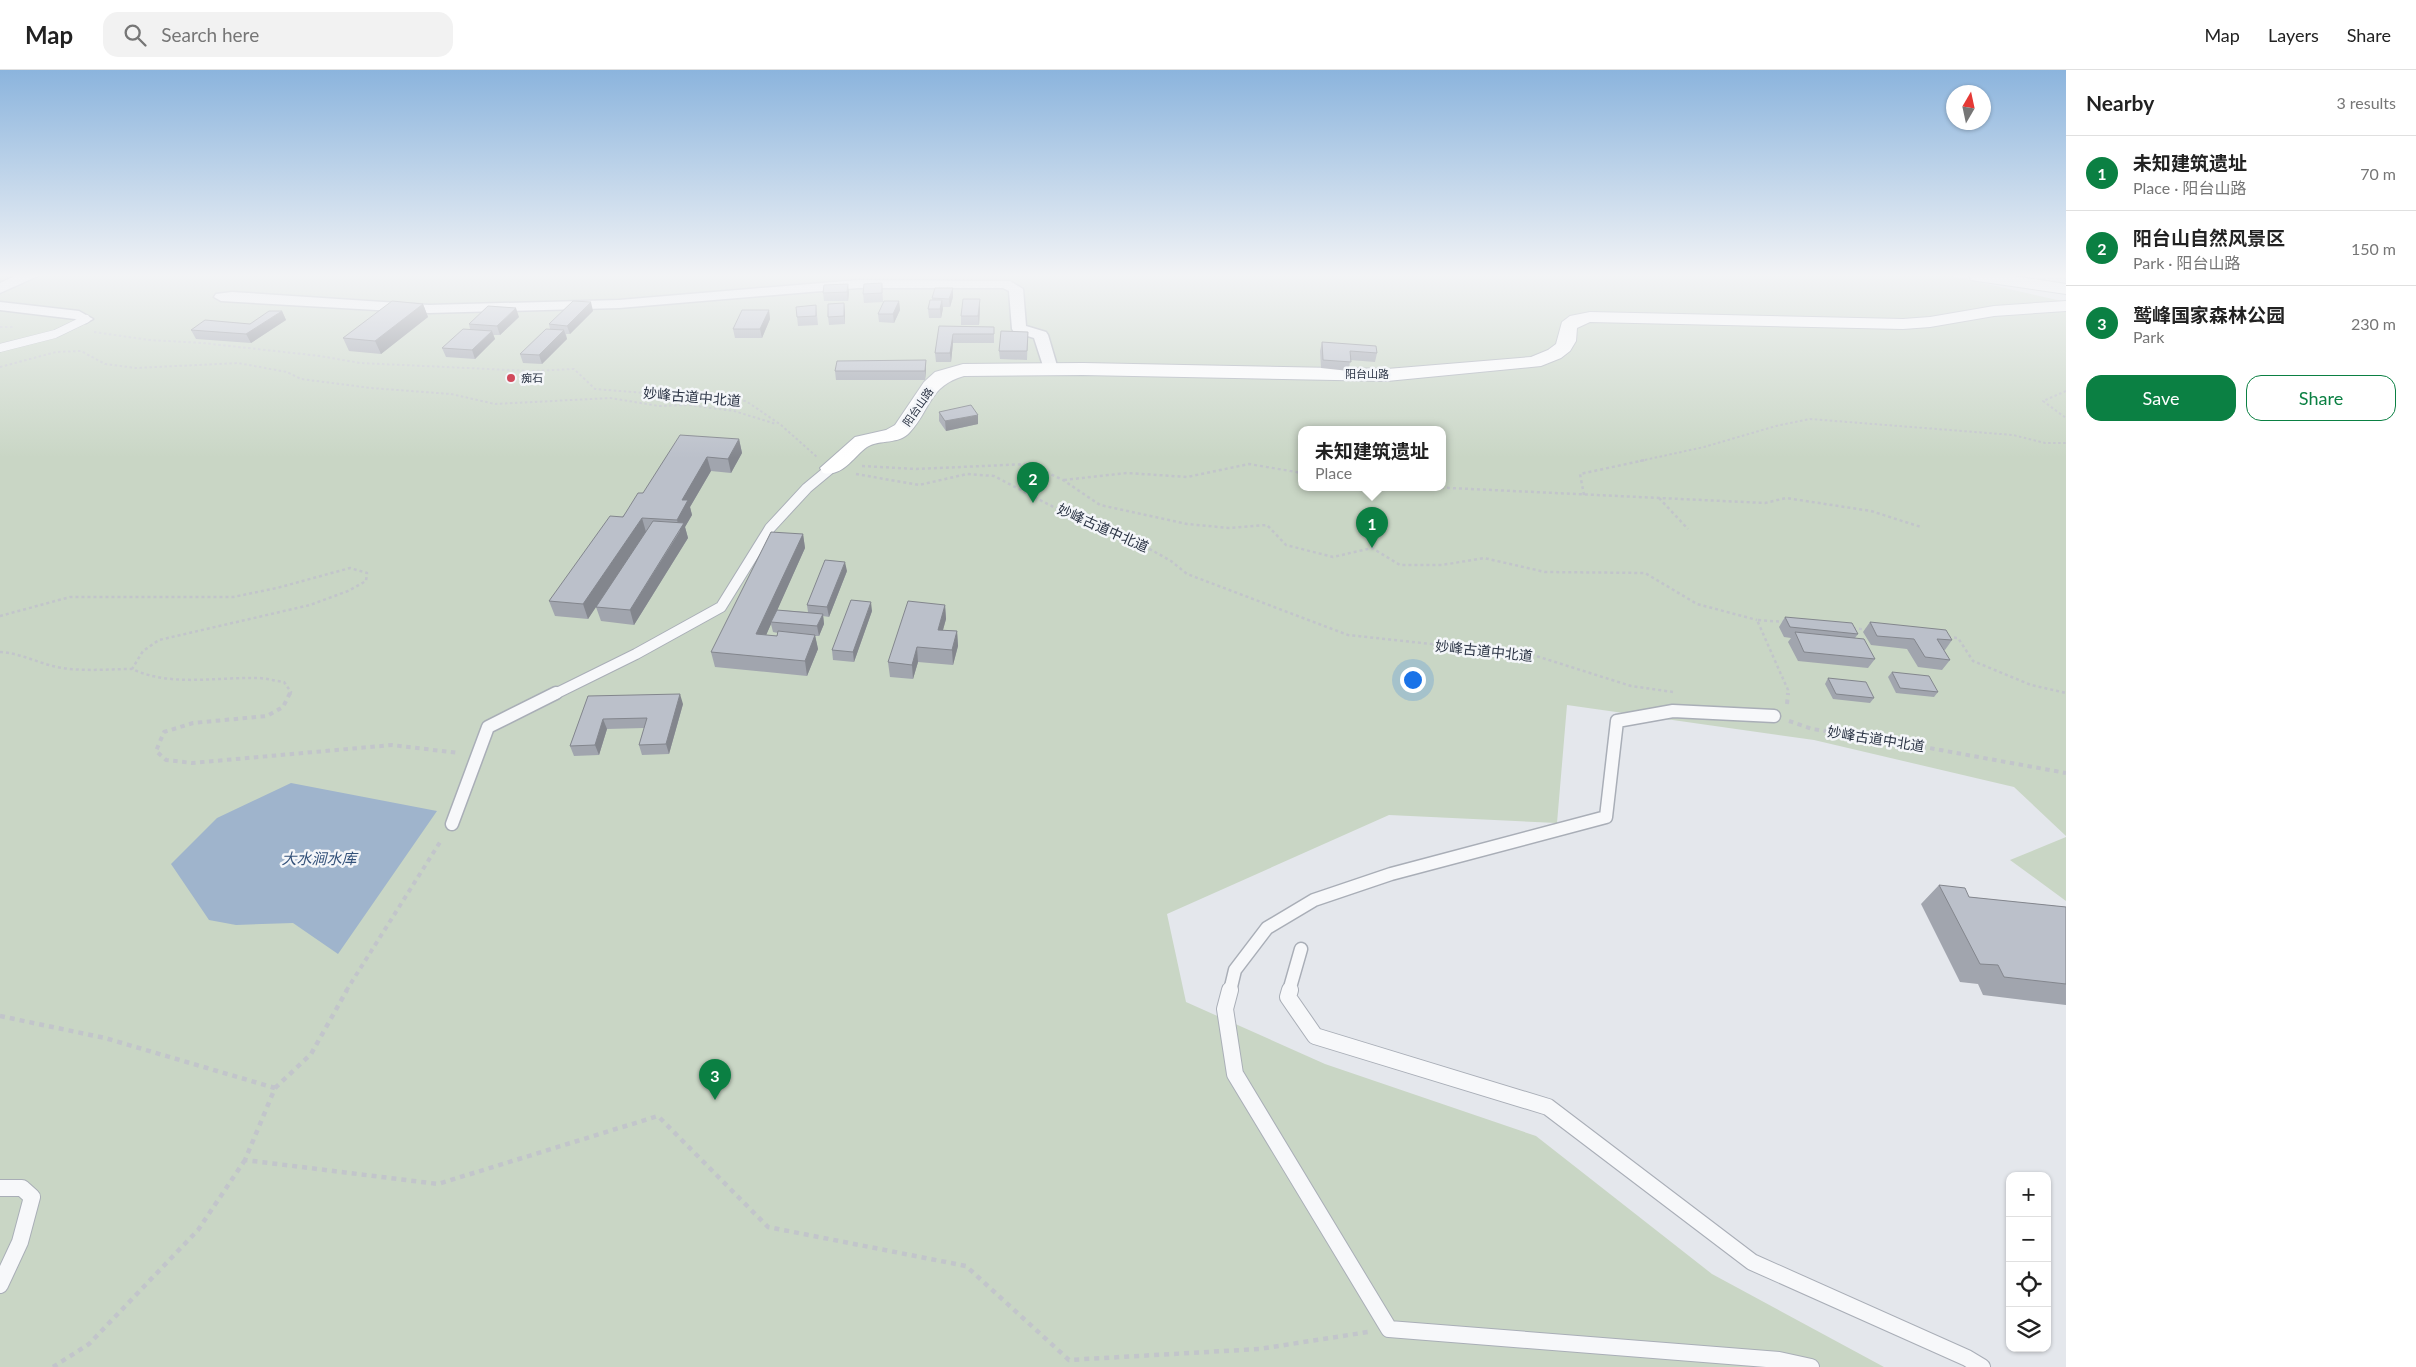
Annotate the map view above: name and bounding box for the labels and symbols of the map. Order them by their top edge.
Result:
north arrow [1946,85,1991,130]
street label: 阳台山路 [1345,367,1389,380]
place label: 痴石 [521,371,543,384]
marker: 痴石 [505,372,517,384]
street label: 妙峰古道中北道 [642,384,742,409]
street label: 阳台山路 [900,385,936,428]
pin: 2 [1017,462,1049,503]
street label: 妙峰古道中北道 [1055,500,1151,555]
pin: 1 [1356,507,1388,548]
street label: 妙峰古道中北道 [1434,637,1534,664]
your location [1400,667,1426,693]
street label: 妙峰古道中北道 [1826,722,1926,755]
water label: 大水涧水库 [281,849,359,867]
pin: 3 [699,1059,731,1100]

